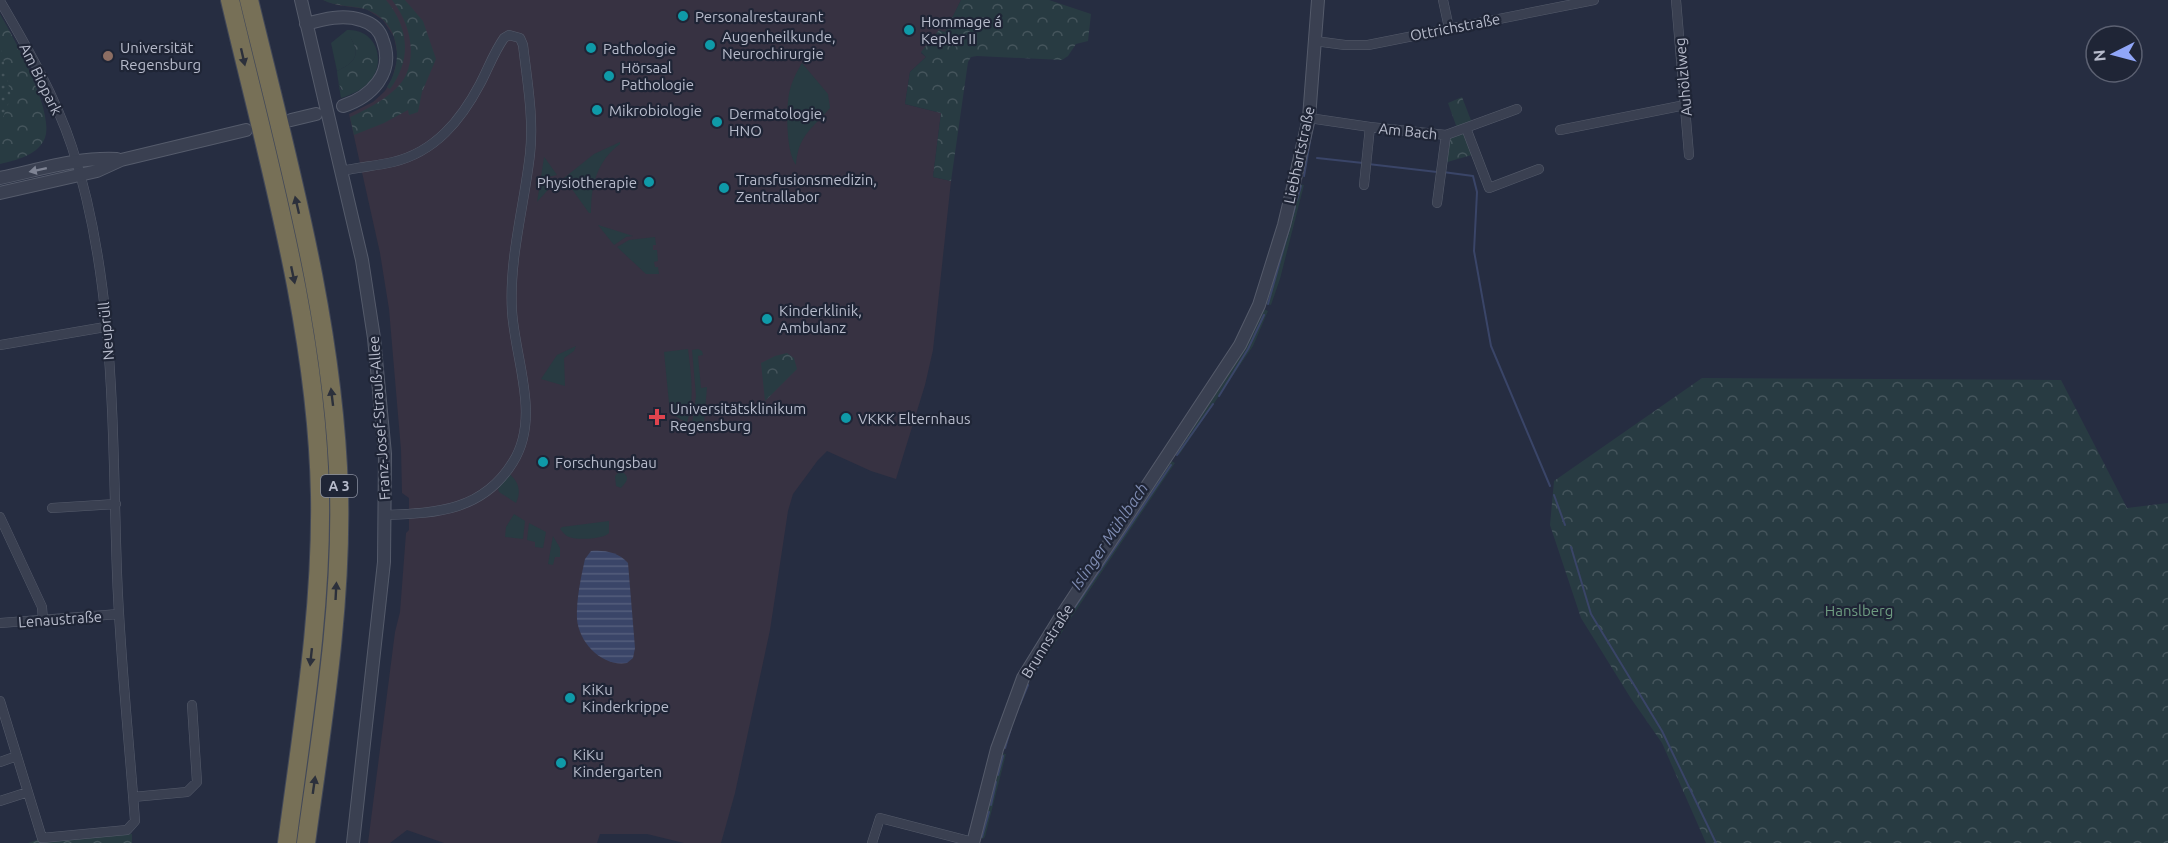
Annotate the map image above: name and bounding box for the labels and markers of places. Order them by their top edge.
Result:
place label: Personalrestaurant [695,8,824,25]
marker: Personalrestaurant [676,9,690,23]
place label: Hommage á Kepler II [921,13,1002,47]
marker: Hommage á Kepler II [902,23,916,37]
place label: Augenheilkunde, Neurochirurgie [722,28,836,62]
marker: Augenheilkunde, Neurochirurgie [703,38,717,52]
place label: Universität Regensburg [120,39,201,73]
place label: Pathologie [603,40,676,57]
marker: Pathologie [584,41,598,55]
marker: Universität Regensburg [101,49,115,63]
place label: Hörsaal Pathologie [621,59,694,93]
marker: Hörsaal Pathologie [602,69,616,83]
place label: Mikrobiologie [609,102,702,119]
marker: Mikrobiologie [590,103,604,117]
place label: Dermatologie, HNO [729,105,826,139]
marker: Dermatologie, HNO [710,115,724,129]
place label: Transfusionsmedizin, Zentrallabor [736,171,877,205]
place label: Physiotherapie [537,174,637,191]
marker: Physiotherapie [642,175,656,189]
marker: Transfusionsmedizin, Zentrallabor [717,181,731,195]
place label: Kinderklinik, Ambulanz [779,302,862,336]
marker: Kinderklinik, Ambulanz [760,312,774,326]
place label: Universitätsklinikum Regensburg [670,400,806,434]
marker: Universitätsklinikum Regensburg [648,408,666,426]
place label: VKKK Elternhaus [858,410,970,427]
marker: VKKK Elternhaus [839,411,853,425]
place label: Forschungsbau [555,454,657,471]
marker: Forschungsbau [536,455,550,469]
place label: KiKu Kinderkrippe [582,681,669,715]
marker: KiKu Kinderkrippe [563,691,577,705]
place label: KiKu Kindergarten [573,746,662,780]
marker: KiKu Kindergarten [554,756,568,770]

